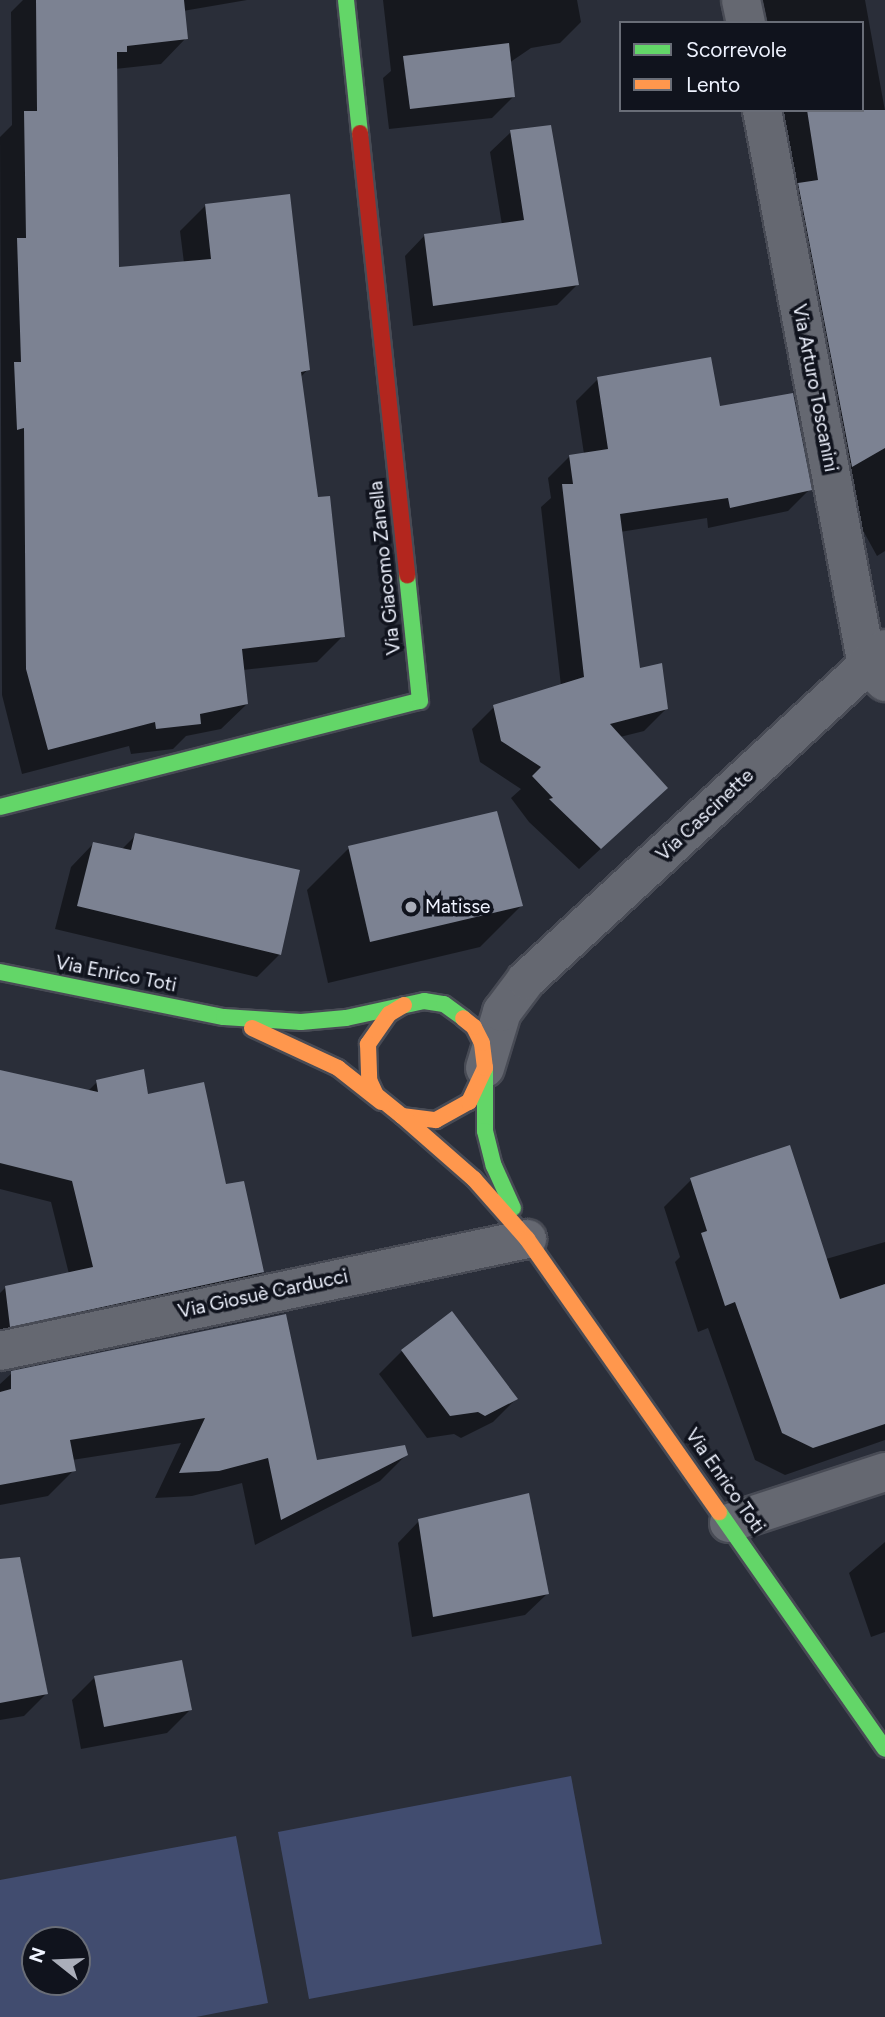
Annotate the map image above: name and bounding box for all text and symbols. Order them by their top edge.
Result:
legend [619,21,864,112]
text: Scorrevole [686,37,787,62]
text: Lento [686,72,740,97]
street label: Via Arturo Toscanini [788,302,842,474]
street label: Via Giacomo Zanella [365,480,405,656]
street label: Via Cascinette [652,764,758,866]
place label: Matisse [425,896,490,918]
marker: Matisse [403,899,419,915]
street label: Via Enrico Toti [54,951,178,997]
street label: Via Giosuè Carducci [176,1265,350,1323]
street label: Via Enrico Toti [681,1424,769,1538]
north arrow [21,1926,91,1996]
text: N [24,1944,51,1966]

